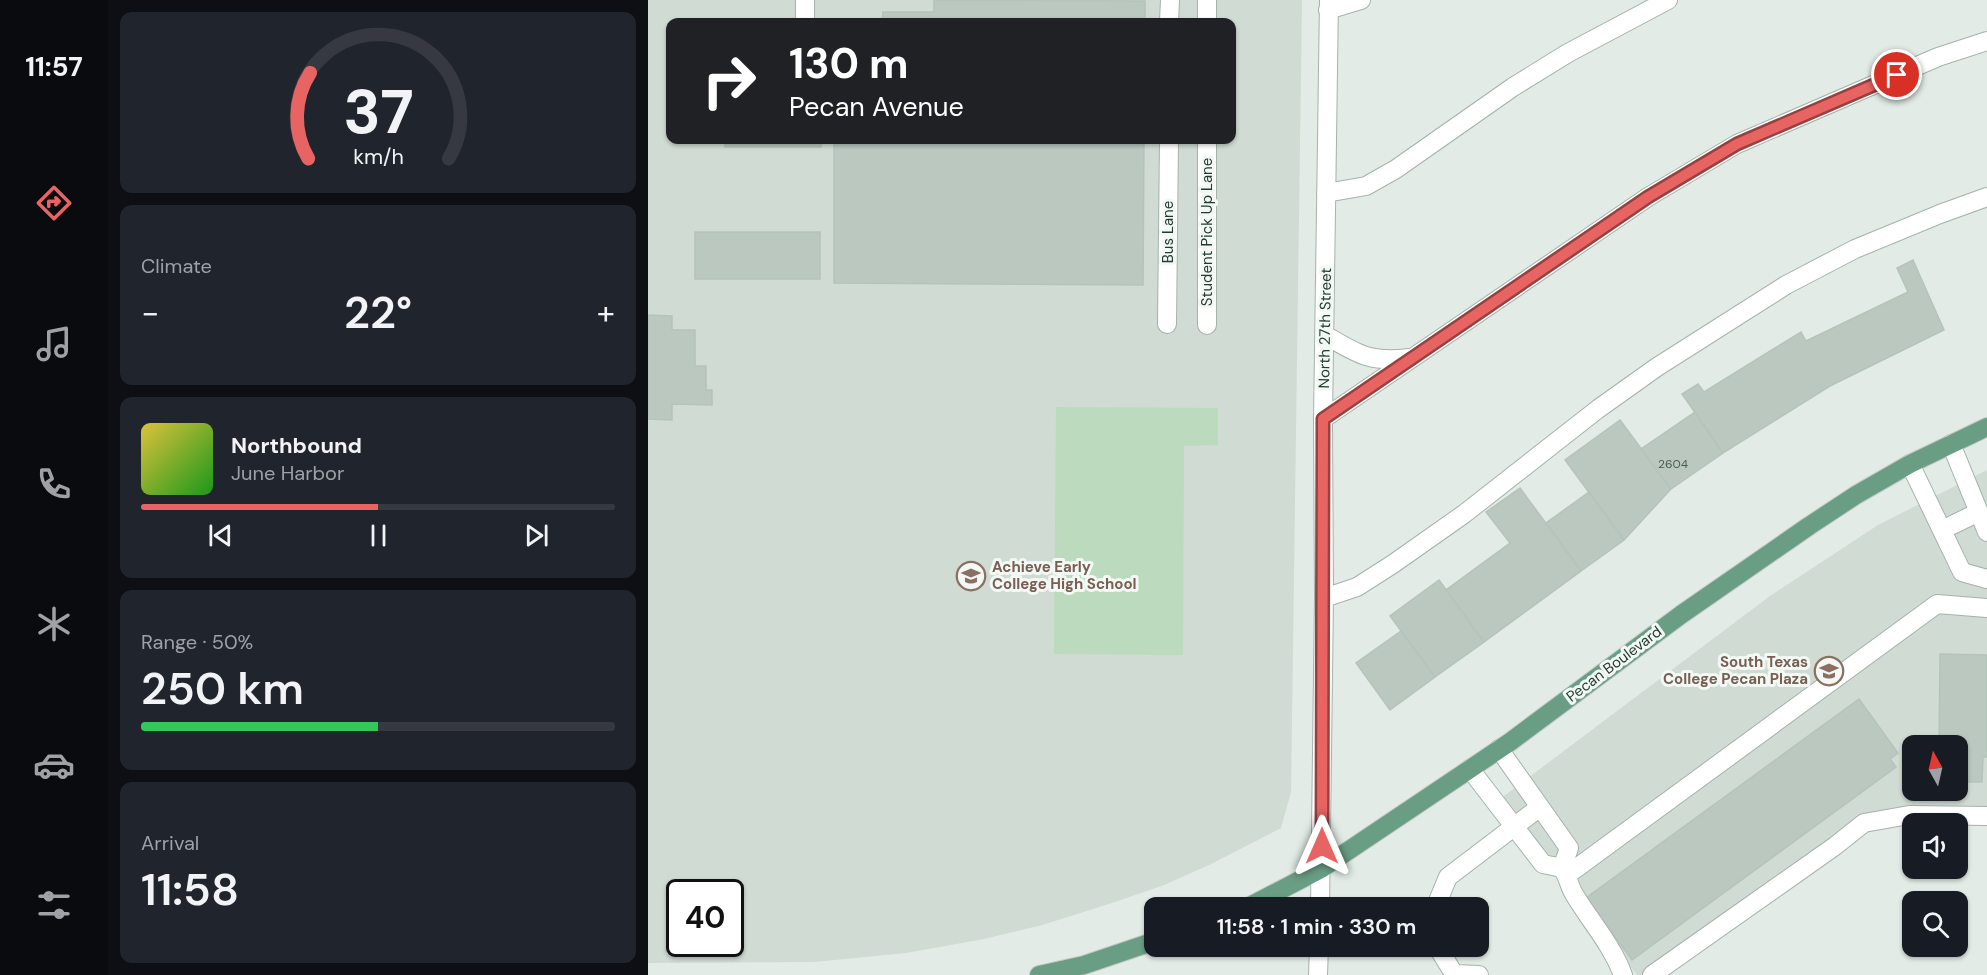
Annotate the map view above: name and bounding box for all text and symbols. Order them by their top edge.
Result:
text: 130 m [789,36,909,91]
icon: right [690,42,768,120]
text: 11:57 [25,49,83,84]
pin [1871,49,1922,100]
icon: arrive [1880,58,1913,91]
text: 37 [343,71,413,152]
text: Pecan Avenue [789,89,964,124]
text: km/h [353,144,403,172]
street label: Student Pick Up Lane [1197,158,1217,306]
icon: directions [33,182,75,224]
street label: Bus Lane [1158,201,1178,263]
text: Climate [141,253,212,279]
street label: North 27th Street [1314,267,1336,389]
text: 22° [344,283,412,342]
text: − [141,291,159,334]
text: + [597,291,615,334]
icon: music [33,323,75,365]
text: Northbound [231,431,362,460]
house number: 2604 [1658,456,1688,472]
text: June Harbor [231,460,344,486]
icon: phone [33,463,75,505]
icon: previous [204,519,237,552]
icon: pause [362,519,395,552]
icon: next [520,519,553,552]
place label: Achieve Early College High School [992,557,1137,594]
school or university icon: Achieve Early College High School [955,560,987,592]
icon: climate [33,603,75,645]
street label: Pecan Boulevard [1562,622,1666,706]
text: Range · 50% [141,629,253,655]
place label: South Texas College Pecan Plaza [1663,652,1808,689]
school or university icon: South Texas College Pecan Plaza [1813,655,1845,687]
text: 250 km [141,659,304,718]
north arrow [1902,735,1968,801]
map controls [1902,735,1968,957]
icon: car [33,744,75,786]
button: sound [1902,813,1968,879]
position arrow [1290,814,1354,878]
text: Arrival [141,830,199,856]
text: 11:58 [141,860,239,919]
speed limit sign: 40 [666,879,744,957]
icon: filters [33,884,75,926]
button: search [1902,891,1968,957]
text: 11:58 · 1 min · 330 m [1217,912,1416,941]

